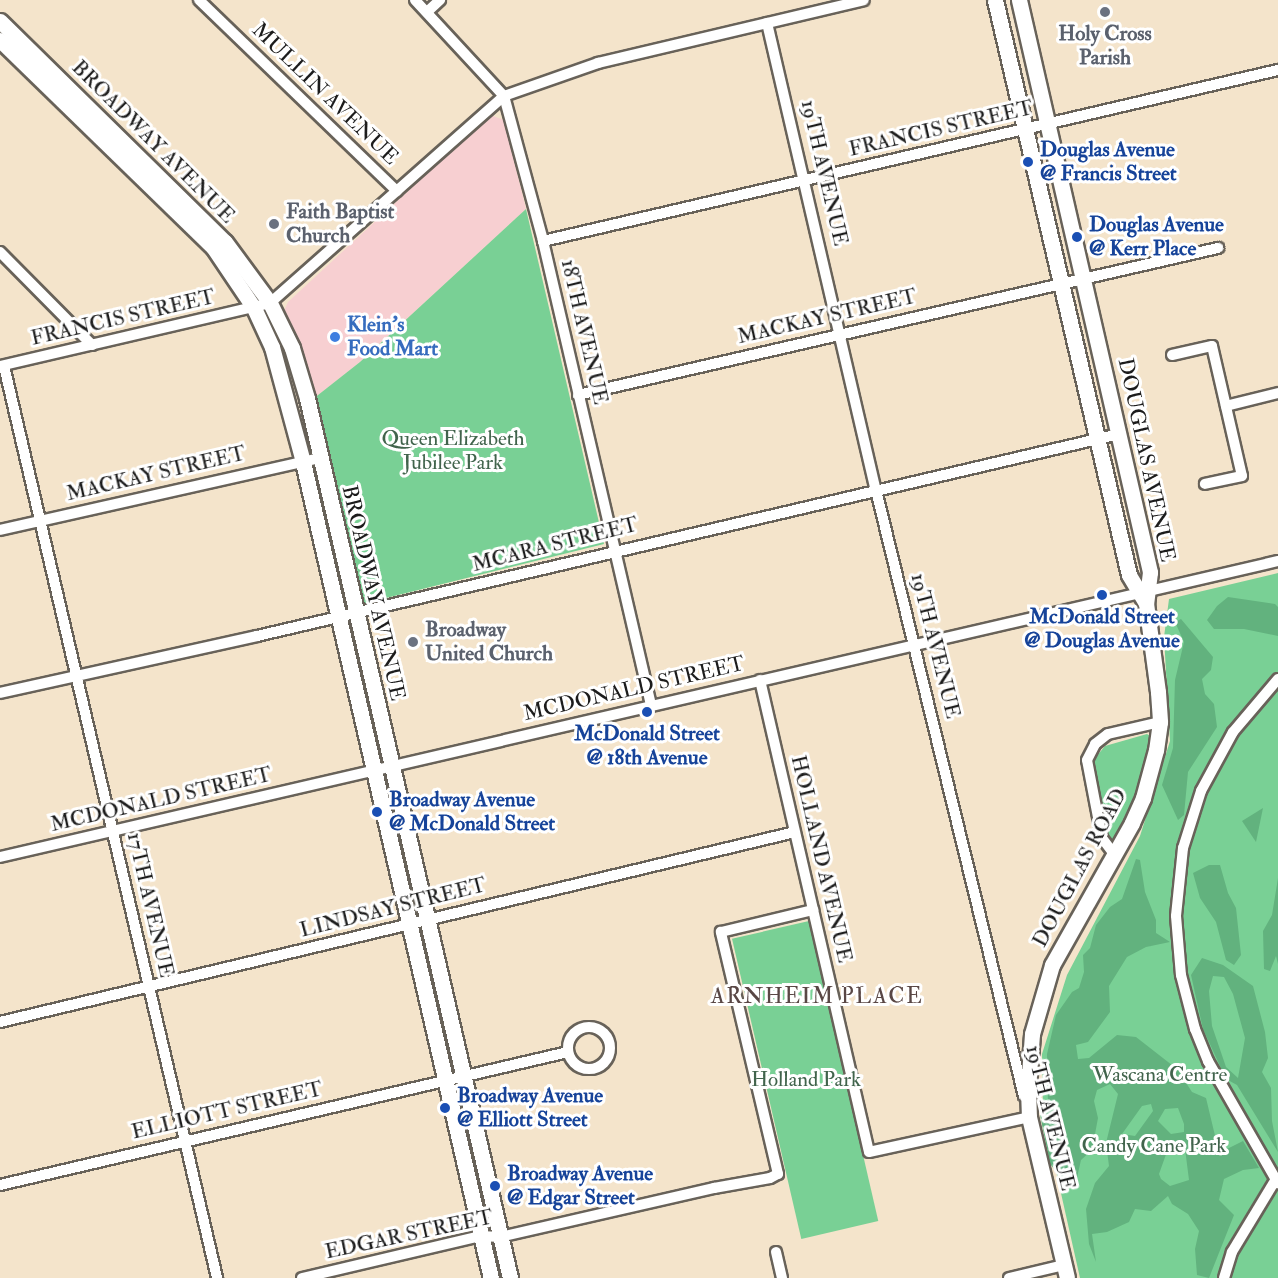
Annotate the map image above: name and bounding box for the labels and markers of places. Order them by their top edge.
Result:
marker: Holy Cross Parish [1098,5,1112,19]
place label: Holy Cross Parish [1058,21,1152,71]
place label: Douglas Avenue @ Francis Street [1040,137,1177,187]
marker: Douglas Avenue @ Francis Street [1021,155,1035,169]
place label: Faith Baptist Church [286,199,394,249]
place label: Douglas Avenue @ Kerr Place [1089,212,1224,262]
marker: Faith Baptist Church [267,217,281,231]
marker: Douglas Avenue @ Kerr Place [1070,230,1084,244]
place label: Klein's Food Mart [347,312,438,362]
marker: Klein's Food Mart [328,330,342,344]
marker: McDonald Street @ Douglas Avenue [1095,588,1109,602]
place label: McDonald Street @ Douglas Avenue [1024,604,1180,654]
place label: Broadway United Church [425,617,553,667]
marker: Broadway United Church [406,635,420,649]
marker: McDonald Street @ 18th Avenue [640,705,654,719]
place label: McDonald Street @ 18th Avenue [574,721,720,771]
place label: Broadway Avenue @ McDonald Street [389,787,555,837]
marker: Broadway Avenue @ McDonald Street [370,805,384,819]
place label: Broadway Avenue @ Elliott Street [457,1083,603,1133]
marker: Broadway Avenue @ Elliott Street [438,1101,452,1115]
place label: Broadway Avenue @ Edgar Street [507,1161,653,1211]
marker: Broadway Avenue @ Edgar Street [488,1179,502,1193]

